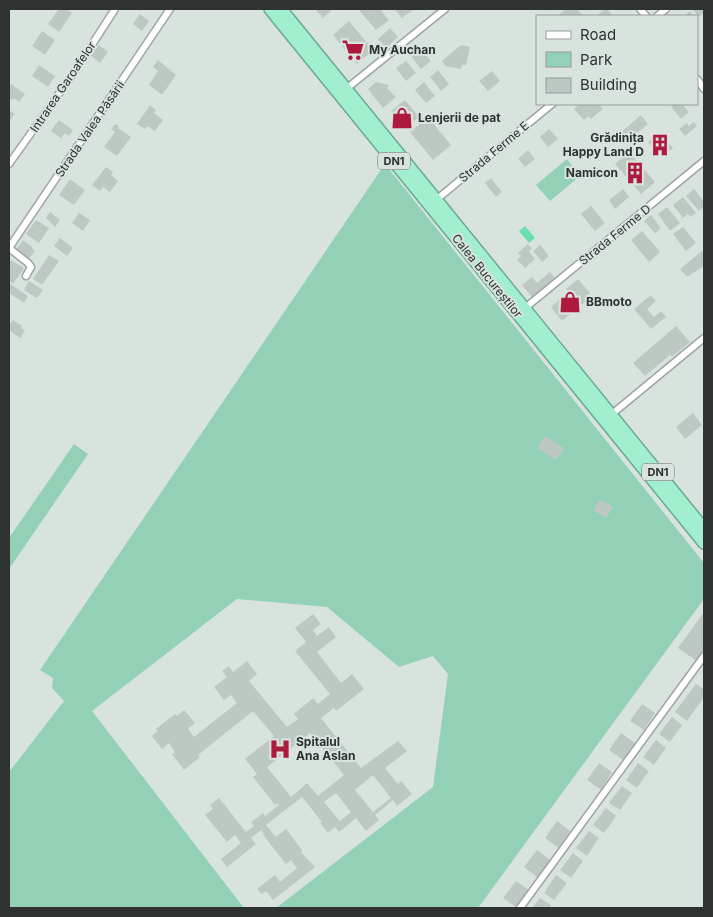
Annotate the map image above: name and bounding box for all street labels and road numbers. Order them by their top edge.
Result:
street label: Intrarea Garoafelor [27,38,99,135]
street label: Strada Valea Păsării [52,78,127,180]
street label: Strada Ferme E [456,118,532,185]
road number: DN1 [378,153,410,170]
street label: Strada Ferme D [576,201,654,268]
street label: Calea Bucureștilor [449,231,526,321]
road number: DN1 [642,464,674,481]

